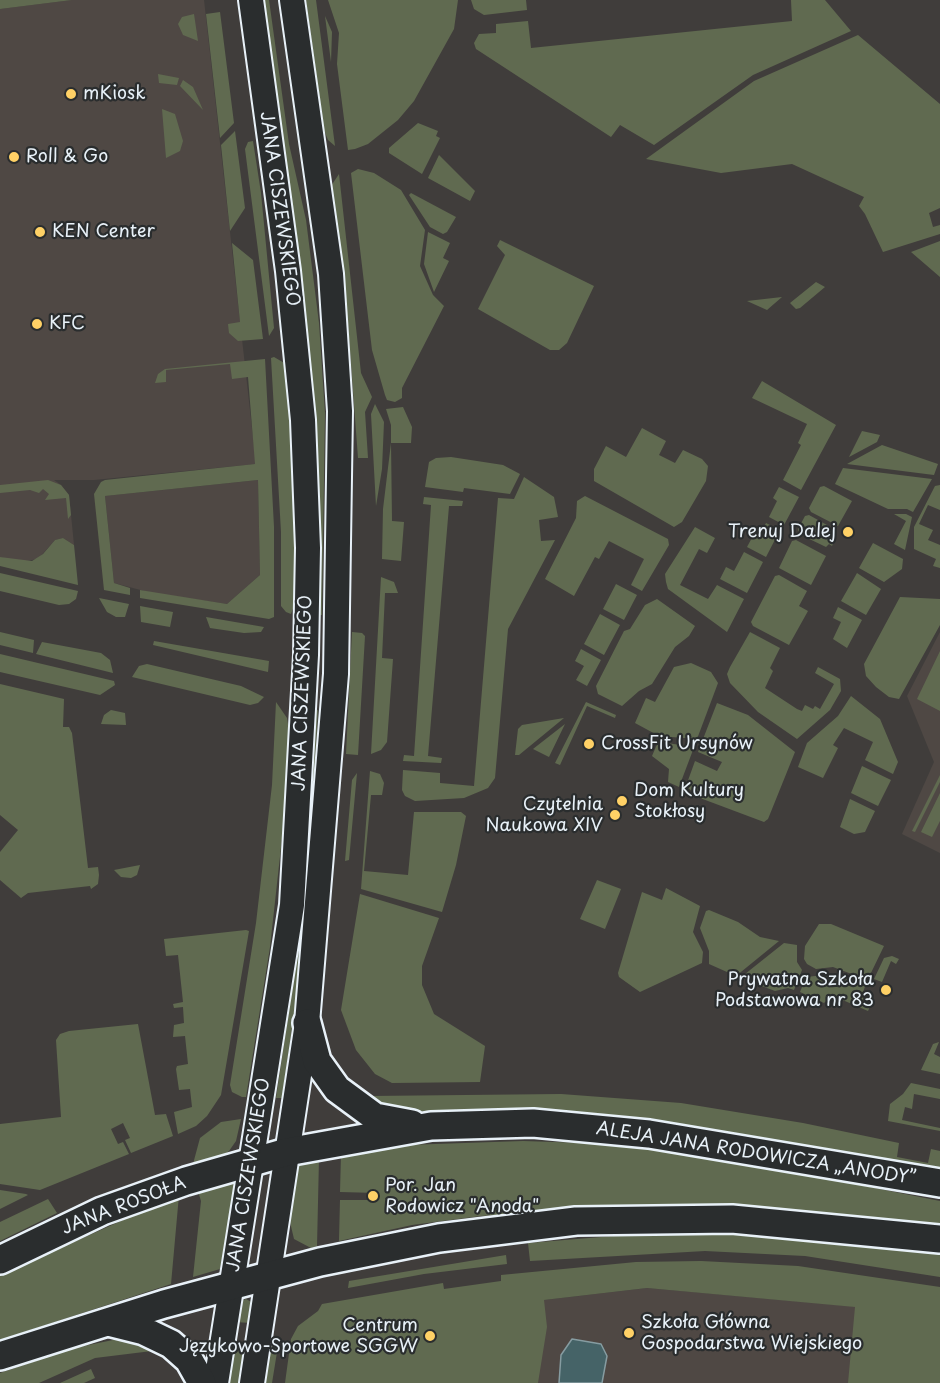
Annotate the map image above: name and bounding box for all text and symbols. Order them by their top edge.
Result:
place label: mKiosk [83,83,146,105]
marker: mKiosk [64,87,78,101]
street label: JANA CISZEWSKIEGO [255,110,303,308]
place label: Roll & Go [26,146,108,168]
marker: Roll & Go [7,150,21,164]
place label: KEN Center [52,221,155,243]
marker: KEN Center [33,225,47,239]
place label: KFC [49,313,85,335]
marker: KFC [30,317,44,331]
place label: Trenuj Dalej [728,521,836,543]
marker: Trenuj Dalej [841,525,855,539]
street label: JANA CISZEWSKIEGO [289,595,317,791]
place label: CrossFit Ursynów [601,733,753,755]
marker: CrossFit Ursynów [582,737,596,751]
place label: Dom Kultury Stokłosy [634,780,744,822]
place label: Czytelnia Naukowa XIV [486,794,603,836]
marker: Dom Kultury Stokłosy [615,794,629,808]
marker: Czytelnia Naukowa XIV [608,808,622,822]
place label: Prywatna Szkoła Podstawowa nr 83 [715,969,874,1012]
marker: Prywatna Szkoła Podstawowa nr 83 [879,983,893,997]
street label: JANA CISZEWSKIEGO [223,1076,275,1274]
street label: ALEJA JANA RODOWICZA „ANODY” [595,1118,917,1190]
street label: JANA ROSOŁA [59,1172,189,1240]
place label: Por. Jan Rodowicz "Anoda" [385,1175,540,1218]
marker: Por. Jan Rodowicz "Anoda" [366,1189,380,1203]
place label: Szkoła Główna Gospodarstwa Wiejskiego [641,1312,862,1354]
place label: Centrum Językowo-Sportowe SGGW [179,1315,418,1358]
marker: Szkoła Główna Gospodarstwa Wiejskiego [622,1326,636,1340]
marker: Centrum Językowo-Sportowe SGGW [423,1329,437,1343]

